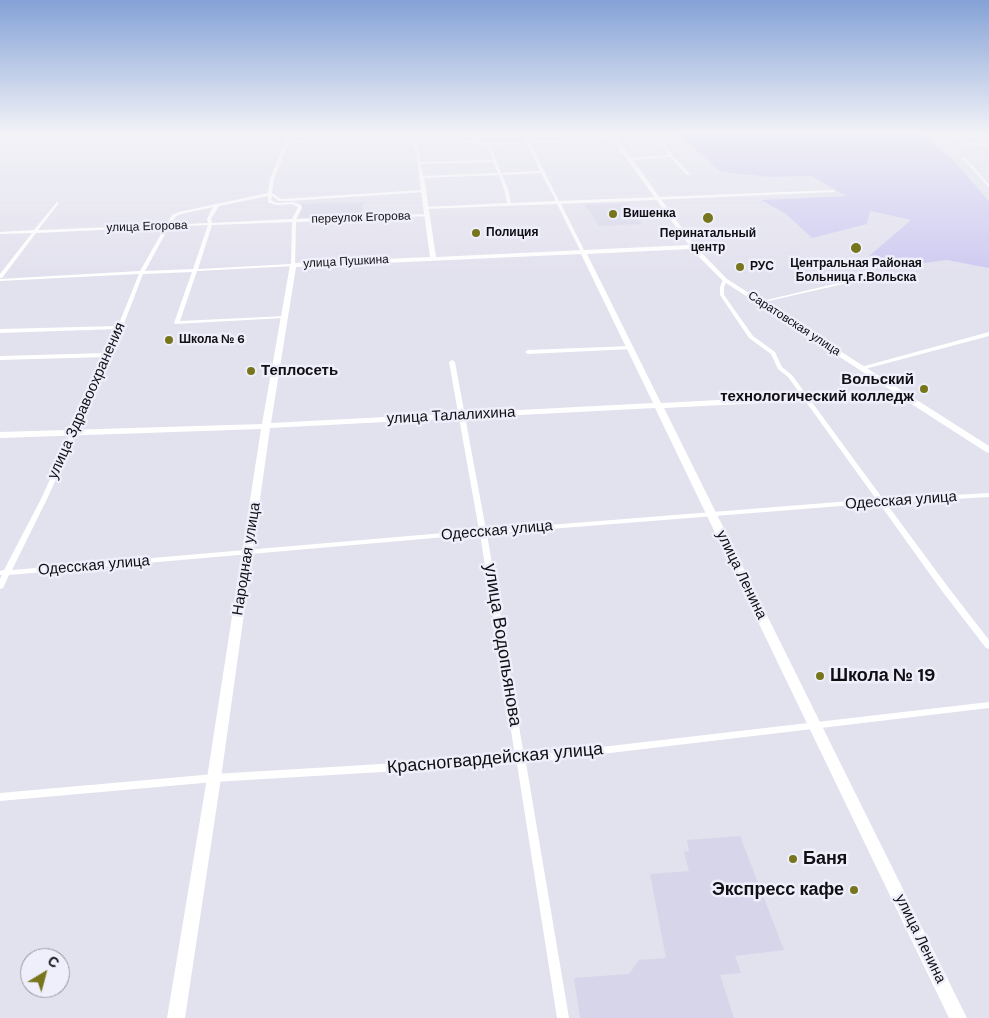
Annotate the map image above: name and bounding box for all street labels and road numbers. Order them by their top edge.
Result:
street label: переулок Егорова [311,209,411,227]
street label: улица Егорова [106,218,188,236]
street label: улица Пушкина [303,253,389,271]
street label: Саратовская улица [745,289,843,359]
street label: улица Здравоохранения [44,320,130,482]
street label: улица Талалихина [386,404,516,428]
street label: Одесская улица [845,488,957,514]
street label: Народная улица [229,501,265,617]
street label: Одесская улица [440,517,554,545]
street label: улица Ленина [712,528,770,622]
street label: Одесская улица [37,552,151,580]
street label: улица Водопьянова [478,562,526,728]
street label: Красногвардейская улица [386,739,604,779]
street label: улица Ленина [891,892,949,986]

